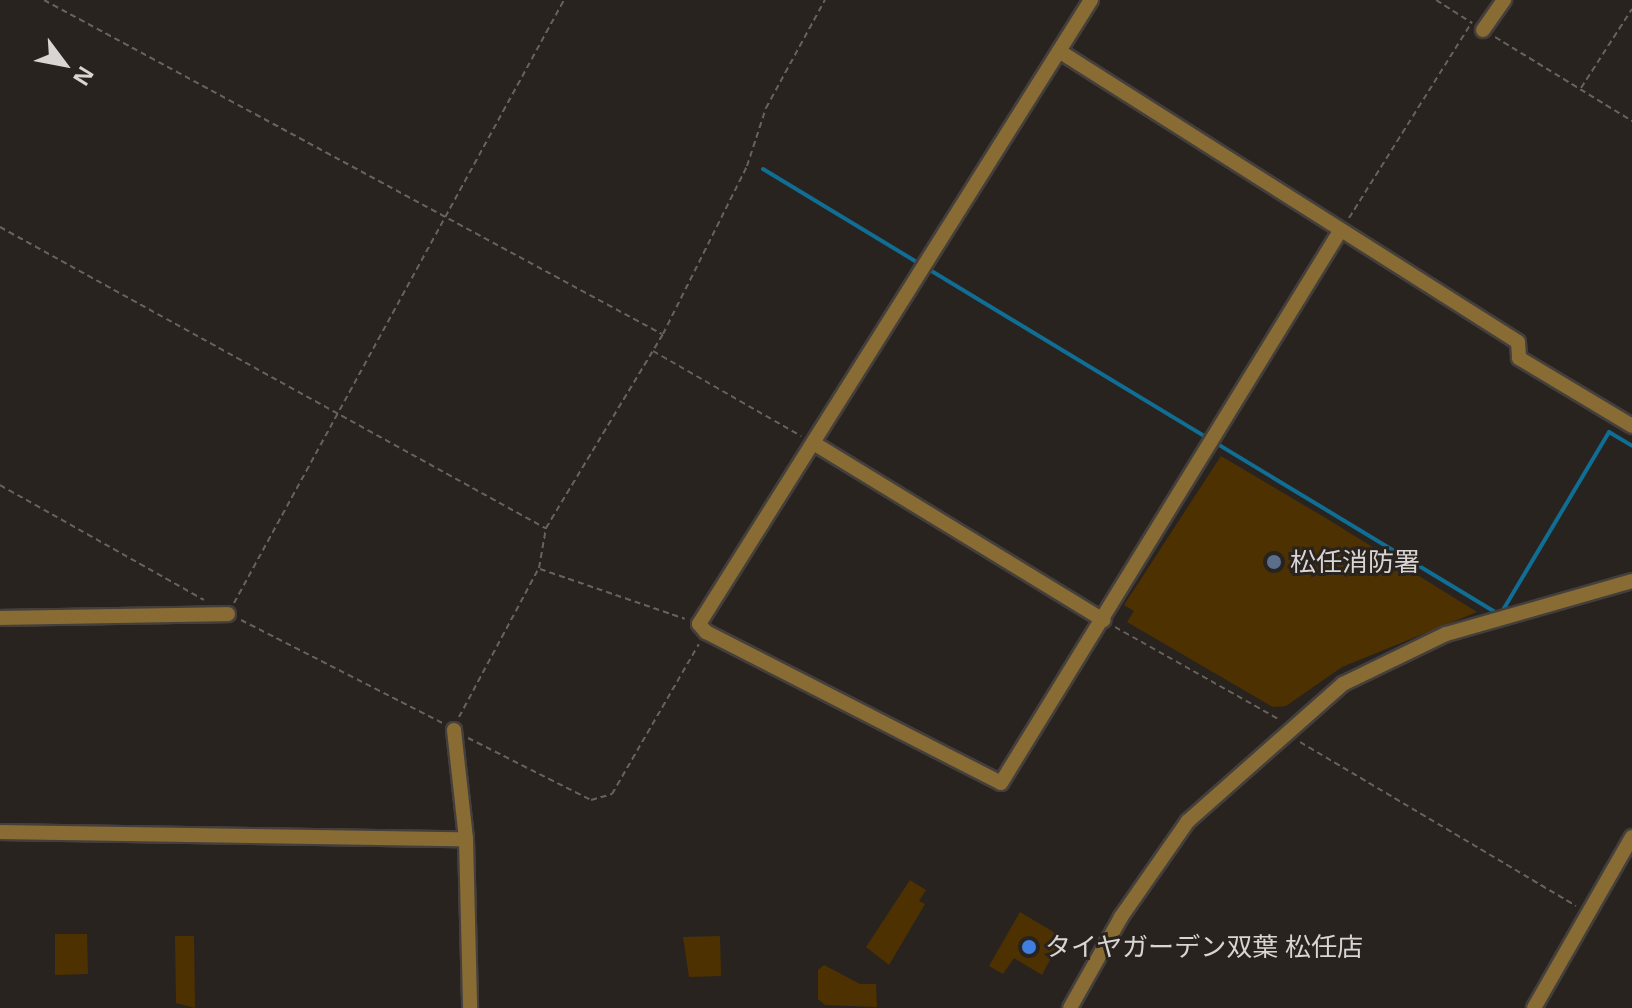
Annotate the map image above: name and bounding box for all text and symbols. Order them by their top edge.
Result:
north arrow [24,24,104,104]
text: N [67,61,102,92]
place label: 松任消防署 [1290,546,1420,578]
marker: 松任消防署 [1265,553,1283,571]
place label: タイヤガーデン双葉 松任店 [1045,931,1364,963]
marker: タイヤガーデン双葉 松任店 [1020,938,1038,956]

